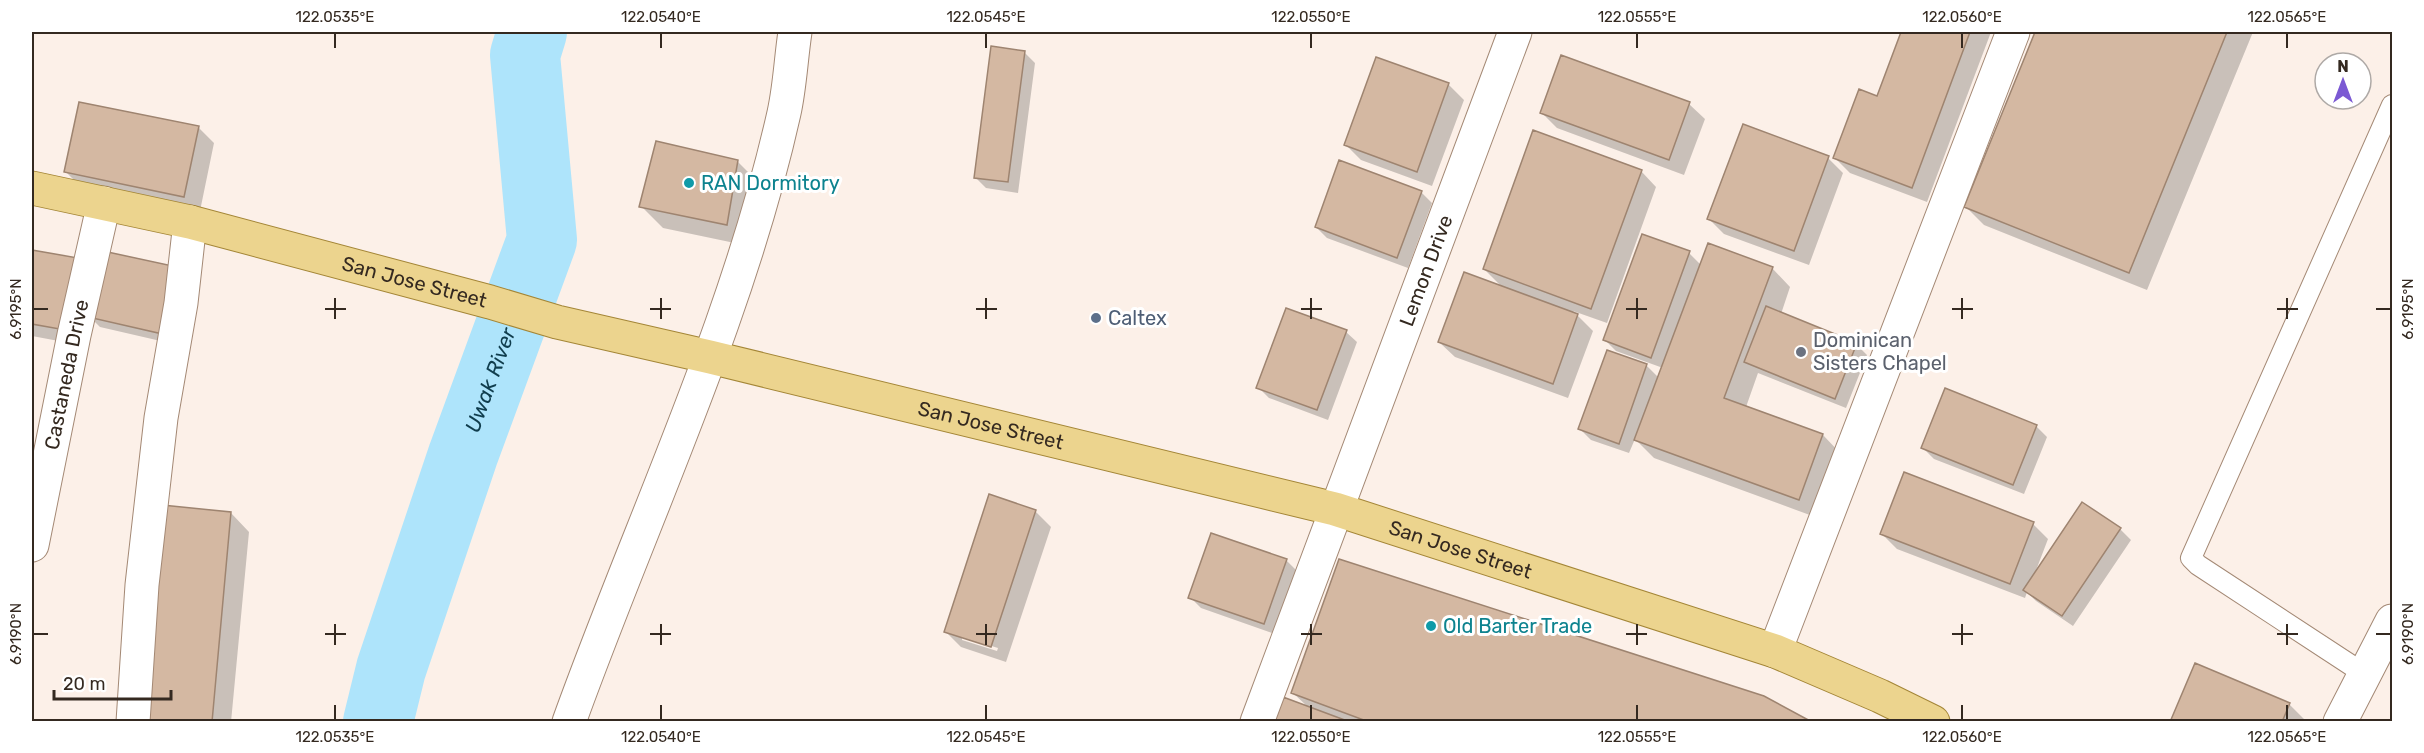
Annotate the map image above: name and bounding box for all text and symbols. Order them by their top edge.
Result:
text: 122.0535°E [296,8,374,26]
text: 122.0540°E [621,8,701,26]
text: 122.0545°E [946,8,1026,26]
text: 122.0550°E [1271,8,1351,26]
text: 122.0555°E [1598,8,1676,26]
text: 122.0560°E [1922,8,2002,26]
text: 122.0565°E [2248,8,2326,26]
north arrow [2313,51,2373,111]
text: N [2337,57,2349,76]
place label: RAN Dormitory [701,171,840,195]
marker: RAN Dormitory [682,176,696,190]
street label: Lemon Drive [1394,212,1457,329]
street label: San Jose Street [340,251,490,313]
text: 6.9195°N [7,278,25,340]
text: 6.9195°N [2399,278,2417,340]
street label: Castaneda Drive [39,297,94,452]
place label: Caltex [1108,306,1167,330]
marker: Caltex [1089,311,1103,325]
water label: Uwak River [459,323,521,436]
place label: Dominican Sisters Chapel [1813,328,1947,375]
marker: Dominican Sisters Chapel [1794,345,1808,359]
street label: San Jose Street [916,396,1066,455]
street label: San Jose Street [1386,515,1535,584]
text: 6.9190°N [7,603,25,665]
text: 6.9190°N [2399,603,2417,665]
place label: Old Barter Trade [1443,614,1592,638]
marker: Old Barter Trade [1424,619,1438,633]
scale bar [54,663,171,701]
text: 20 m [63,673,105,695]
text: 122.0535°E [296,728,374,746]
text: 122.0540°E [621,728,701,746]
text: 122.0545°E [946,728,1026,746]
text: 122.0550°E [1271,728,1351,746]
text: 122.0555°E [1598,728,1676,746]
text: 122.0560°E [1922,728,2002,746]
text: 122.0565°E [2248,728,2326,746]

